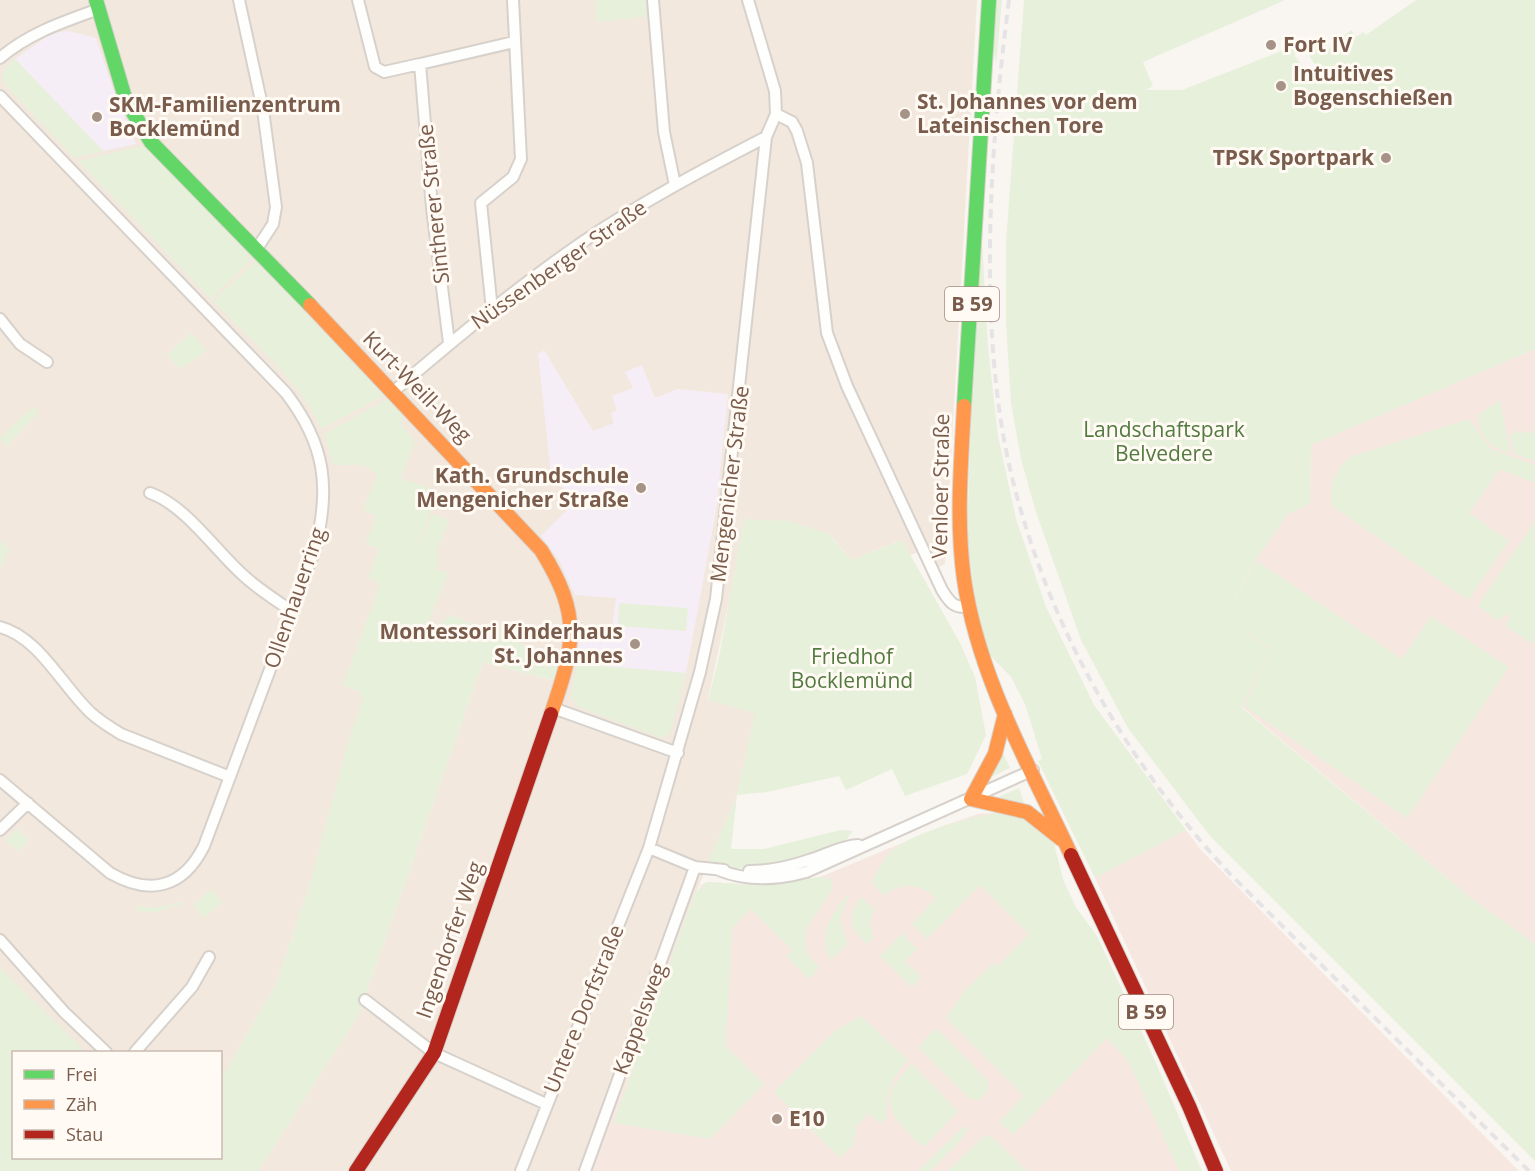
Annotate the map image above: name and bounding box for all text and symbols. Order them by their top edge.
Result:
place label: Fort IV [1283,30,1353,58]
marker: Fort IV [1264,38,1278,52]
place label: Intuitives Bogenschießen [1293,59,1453,111]
marker: Intuitives Bogenschießen [1274,79,1288,93]
place label: St. Johannes vor dem Lateinischen Tore [917,87,1138,139]
place label: SKM-Familienzentrum Bocklemünd [109,90,341,142]
marker: St. Johannes vor dem Lateinischen Tore [898,107,912,121]
marker: SKM-Familienzentrum Bocklemünd [90,110,104,124]
street label: Sintherer Straße [411,123,455,285]
place label: TPSK Sportpark [1213,143,1375,171]
marker: TPSK Sportpark [1379,151,1393,165]
street label: Nüssenberger Straße [465,193,652,335]
road number: B 59 [945,287,999,321]
street label: Kurt-Weill-Weg [357,324,478,448]
street label: Mengenicher Straße [703,384,755,584]
street label: Venloer Straße [925,413,955,559]
park label: Landschaftspark Belvedere [1083,415,1245,467]
place label: Kath. Grundschule Mengenicher Straße [416,461,629,513]
marker: Kath. Grundschule Mengenicher Straße [634,481,648,495]
street label: Ollenhauerring [257,523,331,672]
place label: Montessori Kinderhaus St. Johannes [379,617,623,669]
marker: Montessori Kinderhaus St. Johannes [628,637,642,651]
park label: Friedhof Bocklemünd [791,642,913,694]
street label: Ingendorfer Weg [409,857,489,1022]
street label: Untere Dorfstraße [536,920,630,1097]
street label: Kappelsweg [606,959,672,1078]
road number: B 59 [1119,995,1173,1029]
legend [12,1051,222,1159]
text: Frei [66,1062,97,1086]
text: Zäh [66,1092,97,1116]
place label: E10 [789,1104,825,1132]
marker: E10 [770,1112,784,1126]
text: Stau [66,1122,103,1146]

